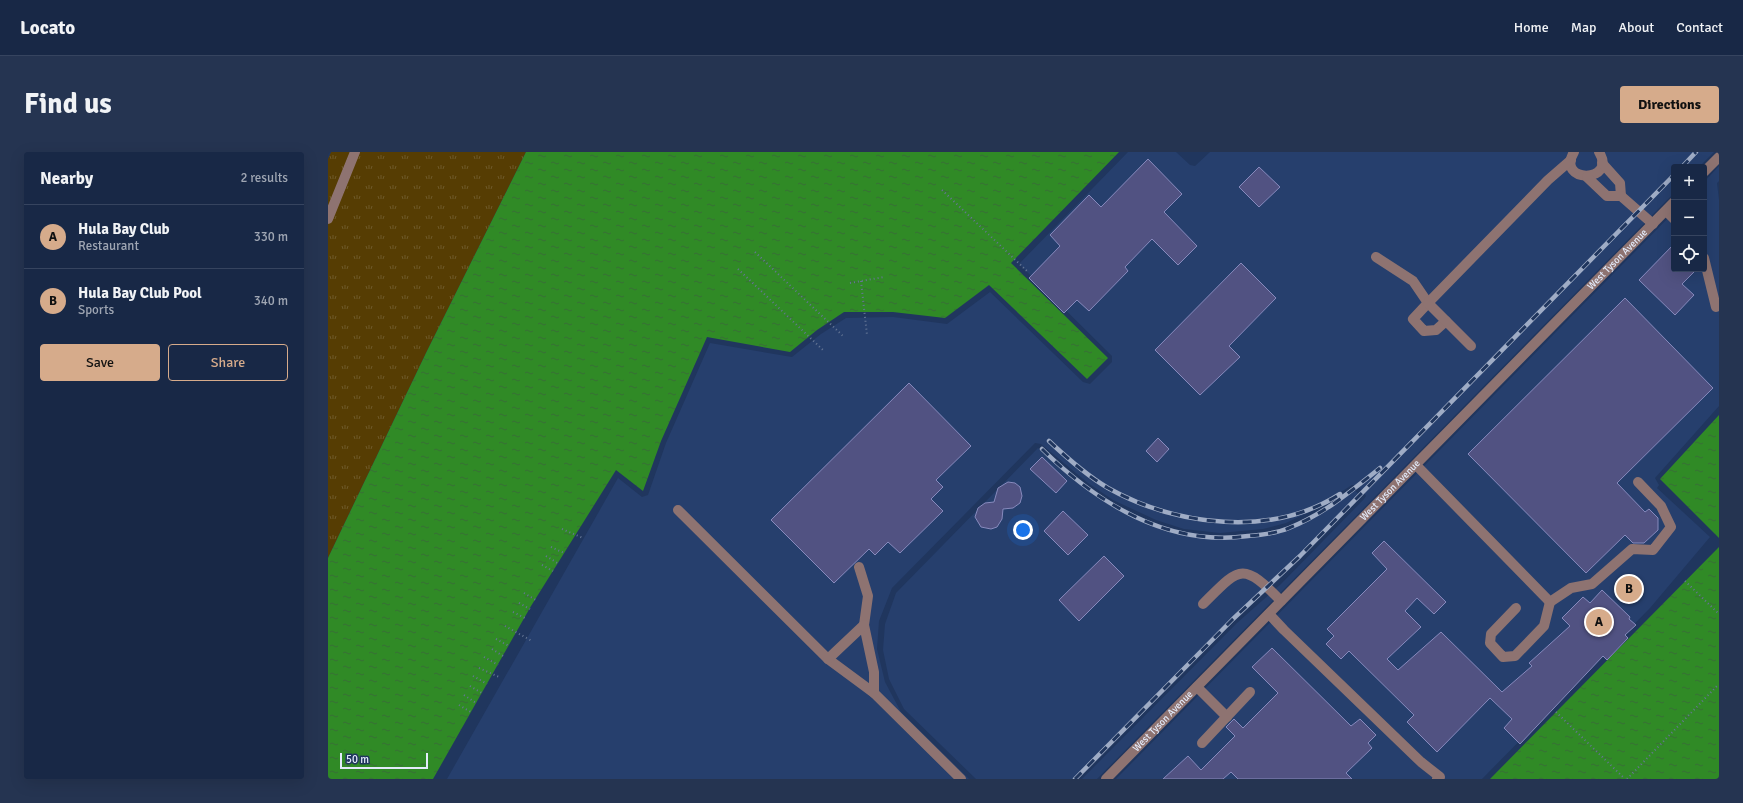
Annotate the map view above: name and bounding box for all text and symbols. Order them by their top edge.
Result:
text: Locato [20,16,75,40]
text: Home [1514,19,1549,36]
text: Map [1571,19,1596,36]
text: About [1618,19,1654,36]
text: Contact [1676,19,1723,36]
button: Directions [1620,86,1719,123]
text: Find us [24,87,112,121]
map controls [1671,164,1707,272]
button: + [1671,164,1707,200]
text: Nearby [40,168,93,189]
text: 2 results [240,170,288,186]
button: − [1671,200,1707,236]
text: Hula Bay Club [78,220,170,238]
street label: West Tyson Avenue [1585,227,1650,292]
text: A [49,229,57,245]
text: 330 m [254,229,288,245]
button: locate [1671,236,1707,272]
text: Restaurant [78,238,139,254]
text: Hula Bay Club Pool [78,284,202,302]
text: B [49,293,57,309]
text: 340 m [254,293,288,309]
text: Sports [78,302,114,318]
button: Save [40,344,160,381]
button: Share [168,344,288,381]
street label: West Tyson Avenue [1358,457,1423,523]
your location [1013,520,1033,540]
pin: B [1616,574,1642,604]
pin: A [1586,607,1612,637]
street label: West Tyson Avenue [1130,688,1195,754]
scale bar [340,751,428,770]
text: 50 m [346,753,369,766]

